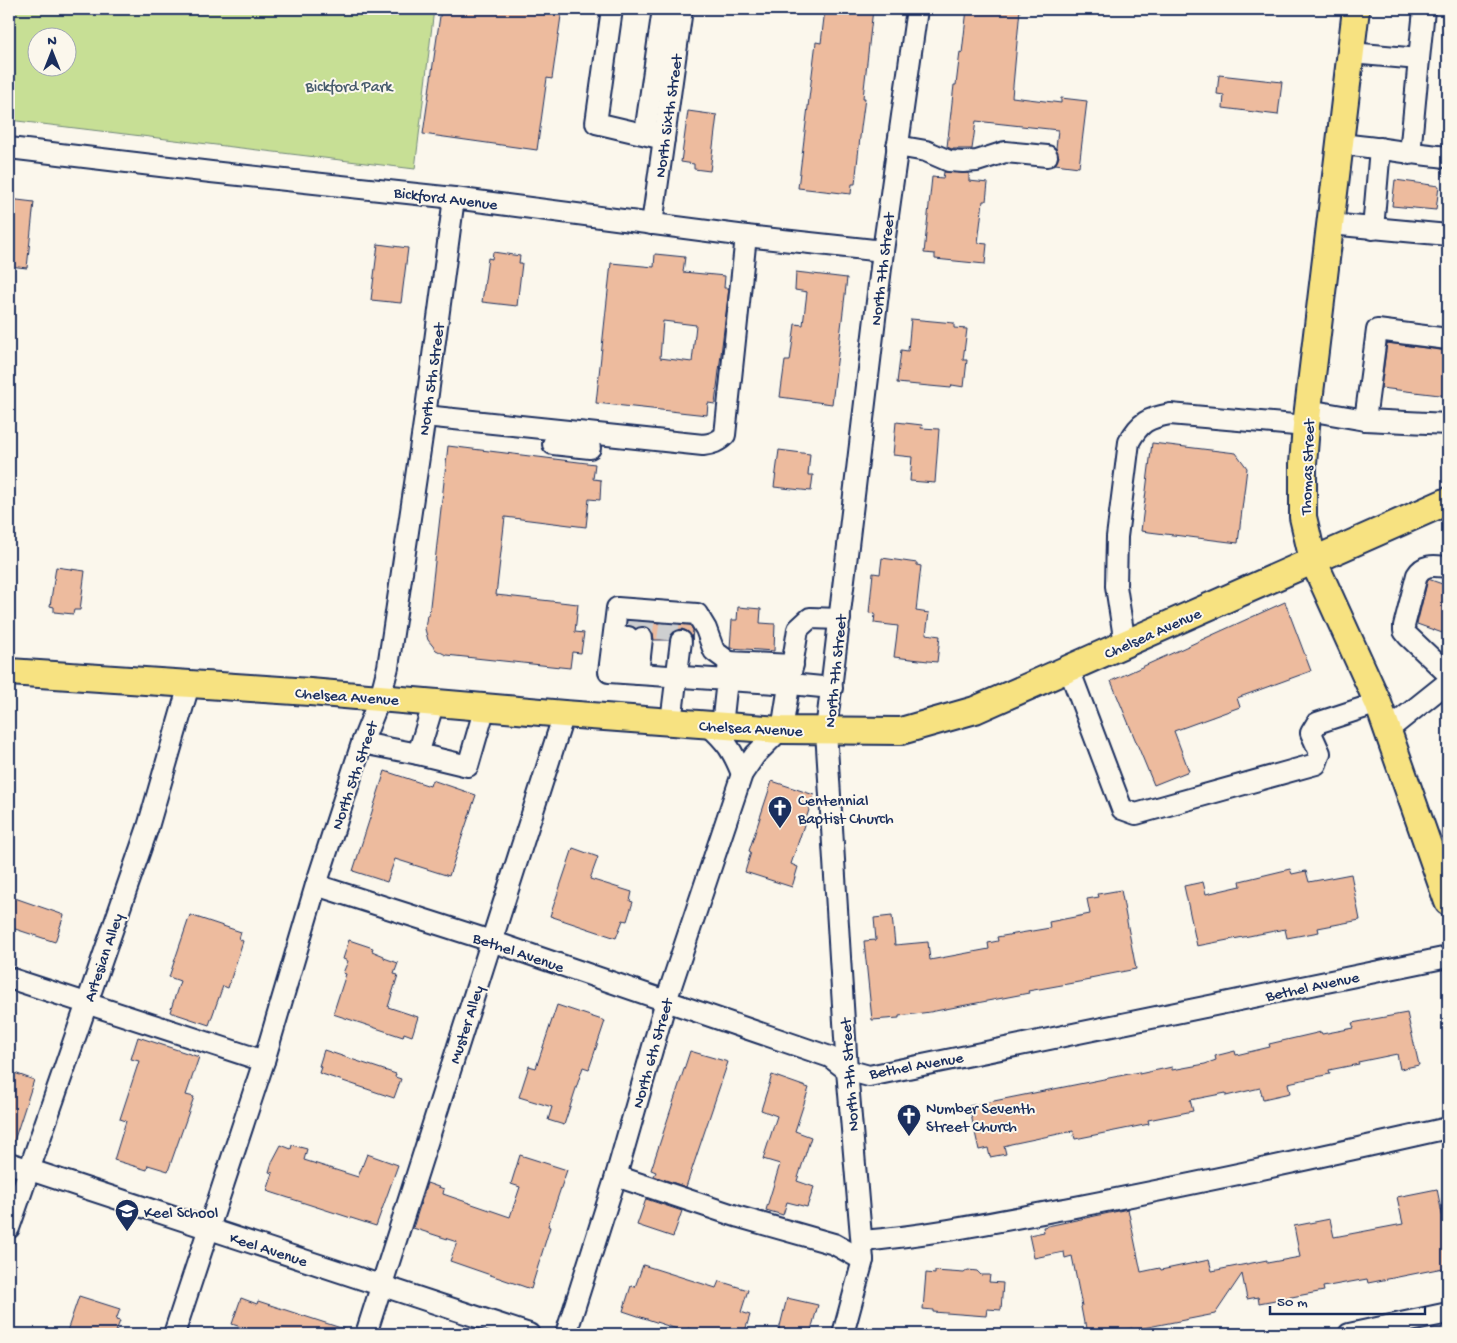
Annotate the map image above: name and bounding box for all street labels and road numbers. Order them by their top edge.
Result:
street label: North Sixth Street [652,52,689,179]
street label: Bickford Avenue [392,185,499,216]
street label: North 7th Street [868,211,901,327]
street label: North 5th Street [416,321,451,437]
street label: Thomas Street [1298,418,1321,516]
street label: Chelsea Avenue [1102,605,1205,665]
street label: North 7th Street [822,613,853,729]
street label: Chelsea Avenue [294,685,400,712]
street label: North 5th Street [329,718,384,833]
street label: Chelsea Avenue [698,718,804,743]
street label: Artesian Alley [81,911,129,1005]
street label: Bethel Avenue [469,929,567,979]
street label: Bethel Avenue [1263,969,1362,1008]
street label: Muster Alley [447,983,490,1067]
street label: North 6th Street [630,996,679,1111]
street label: North 7th Street [838,1016,865,1132]
street label: Bethel Avenue [867,1050,966,1085]
street label: Keel Avenue [227,1230,310,1273]

